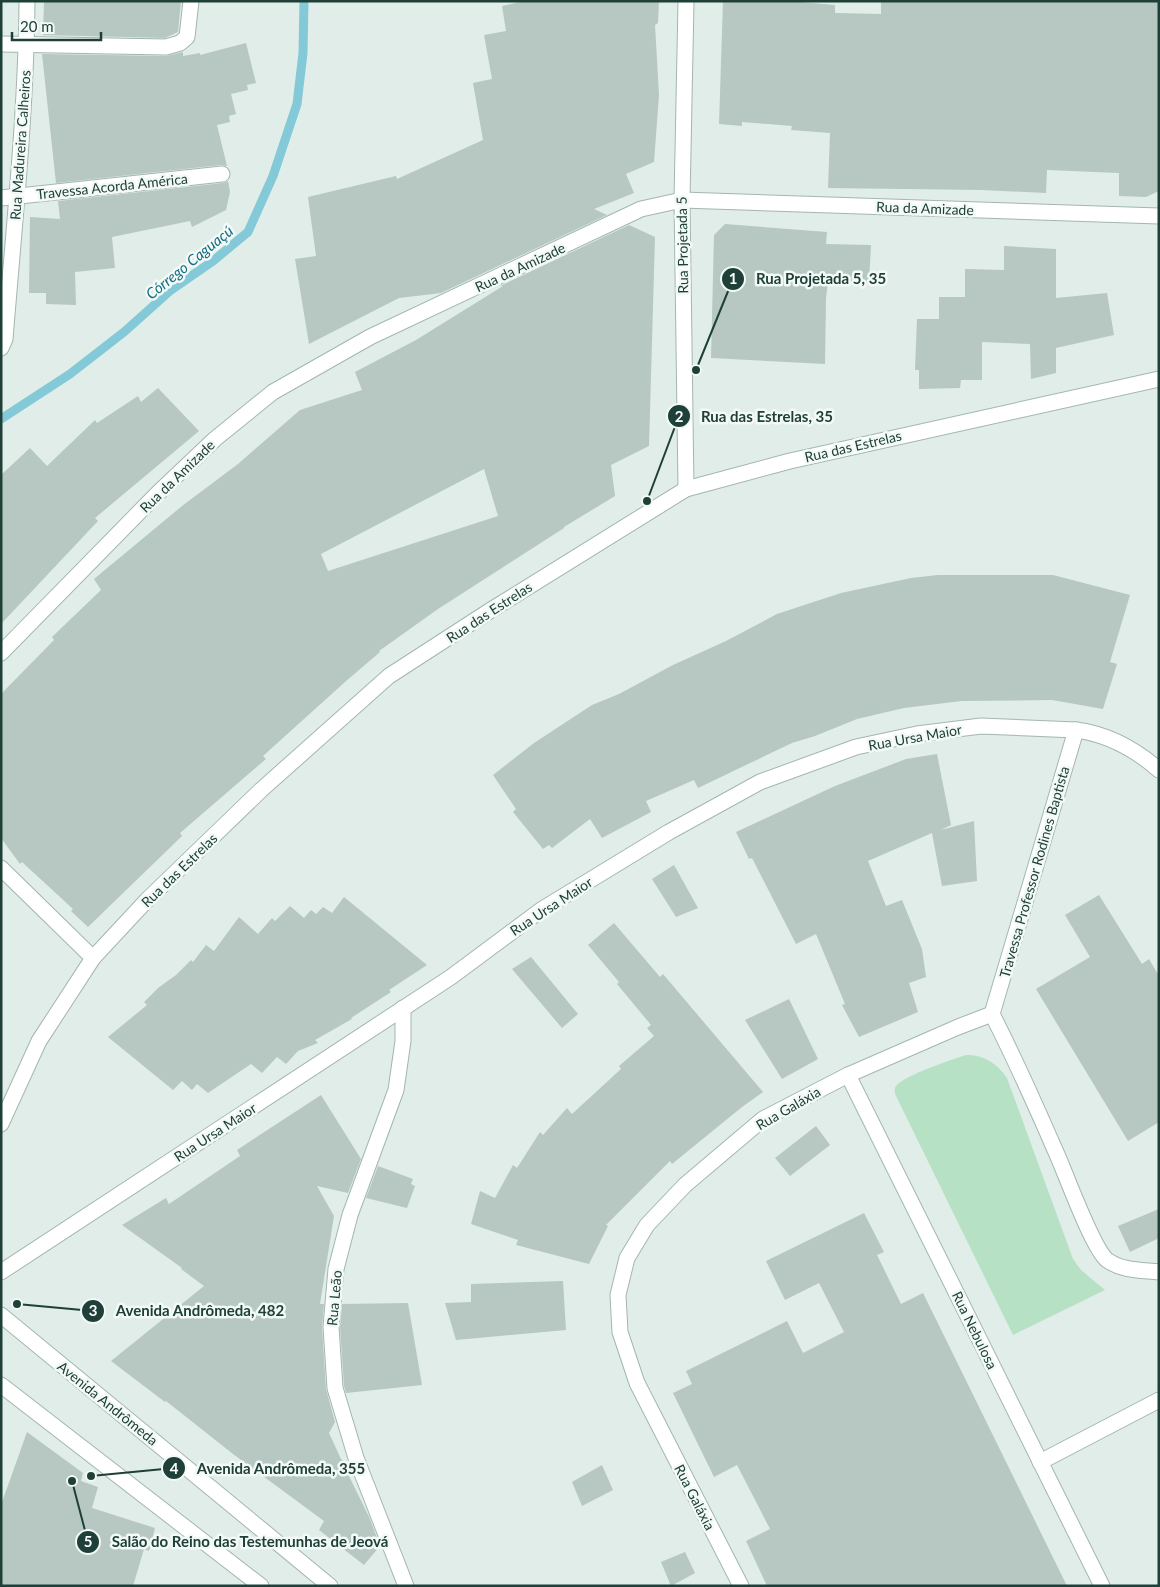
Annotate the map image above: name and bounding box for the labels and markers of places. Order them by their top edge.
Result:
callout: Rua Projetada 5, 35 [721,264,896,294]
callout: Rua das Estrelas, 35 [666,401,843,431]
callout: Avenida Andrômeda, 482 [81,1296,294,1326]
callout: Avenida Andrômeda, 355 [162,1453,375,1483]
callout: Salão do Reino das Testemunhas de Jeová [76,1527,398,1557]

